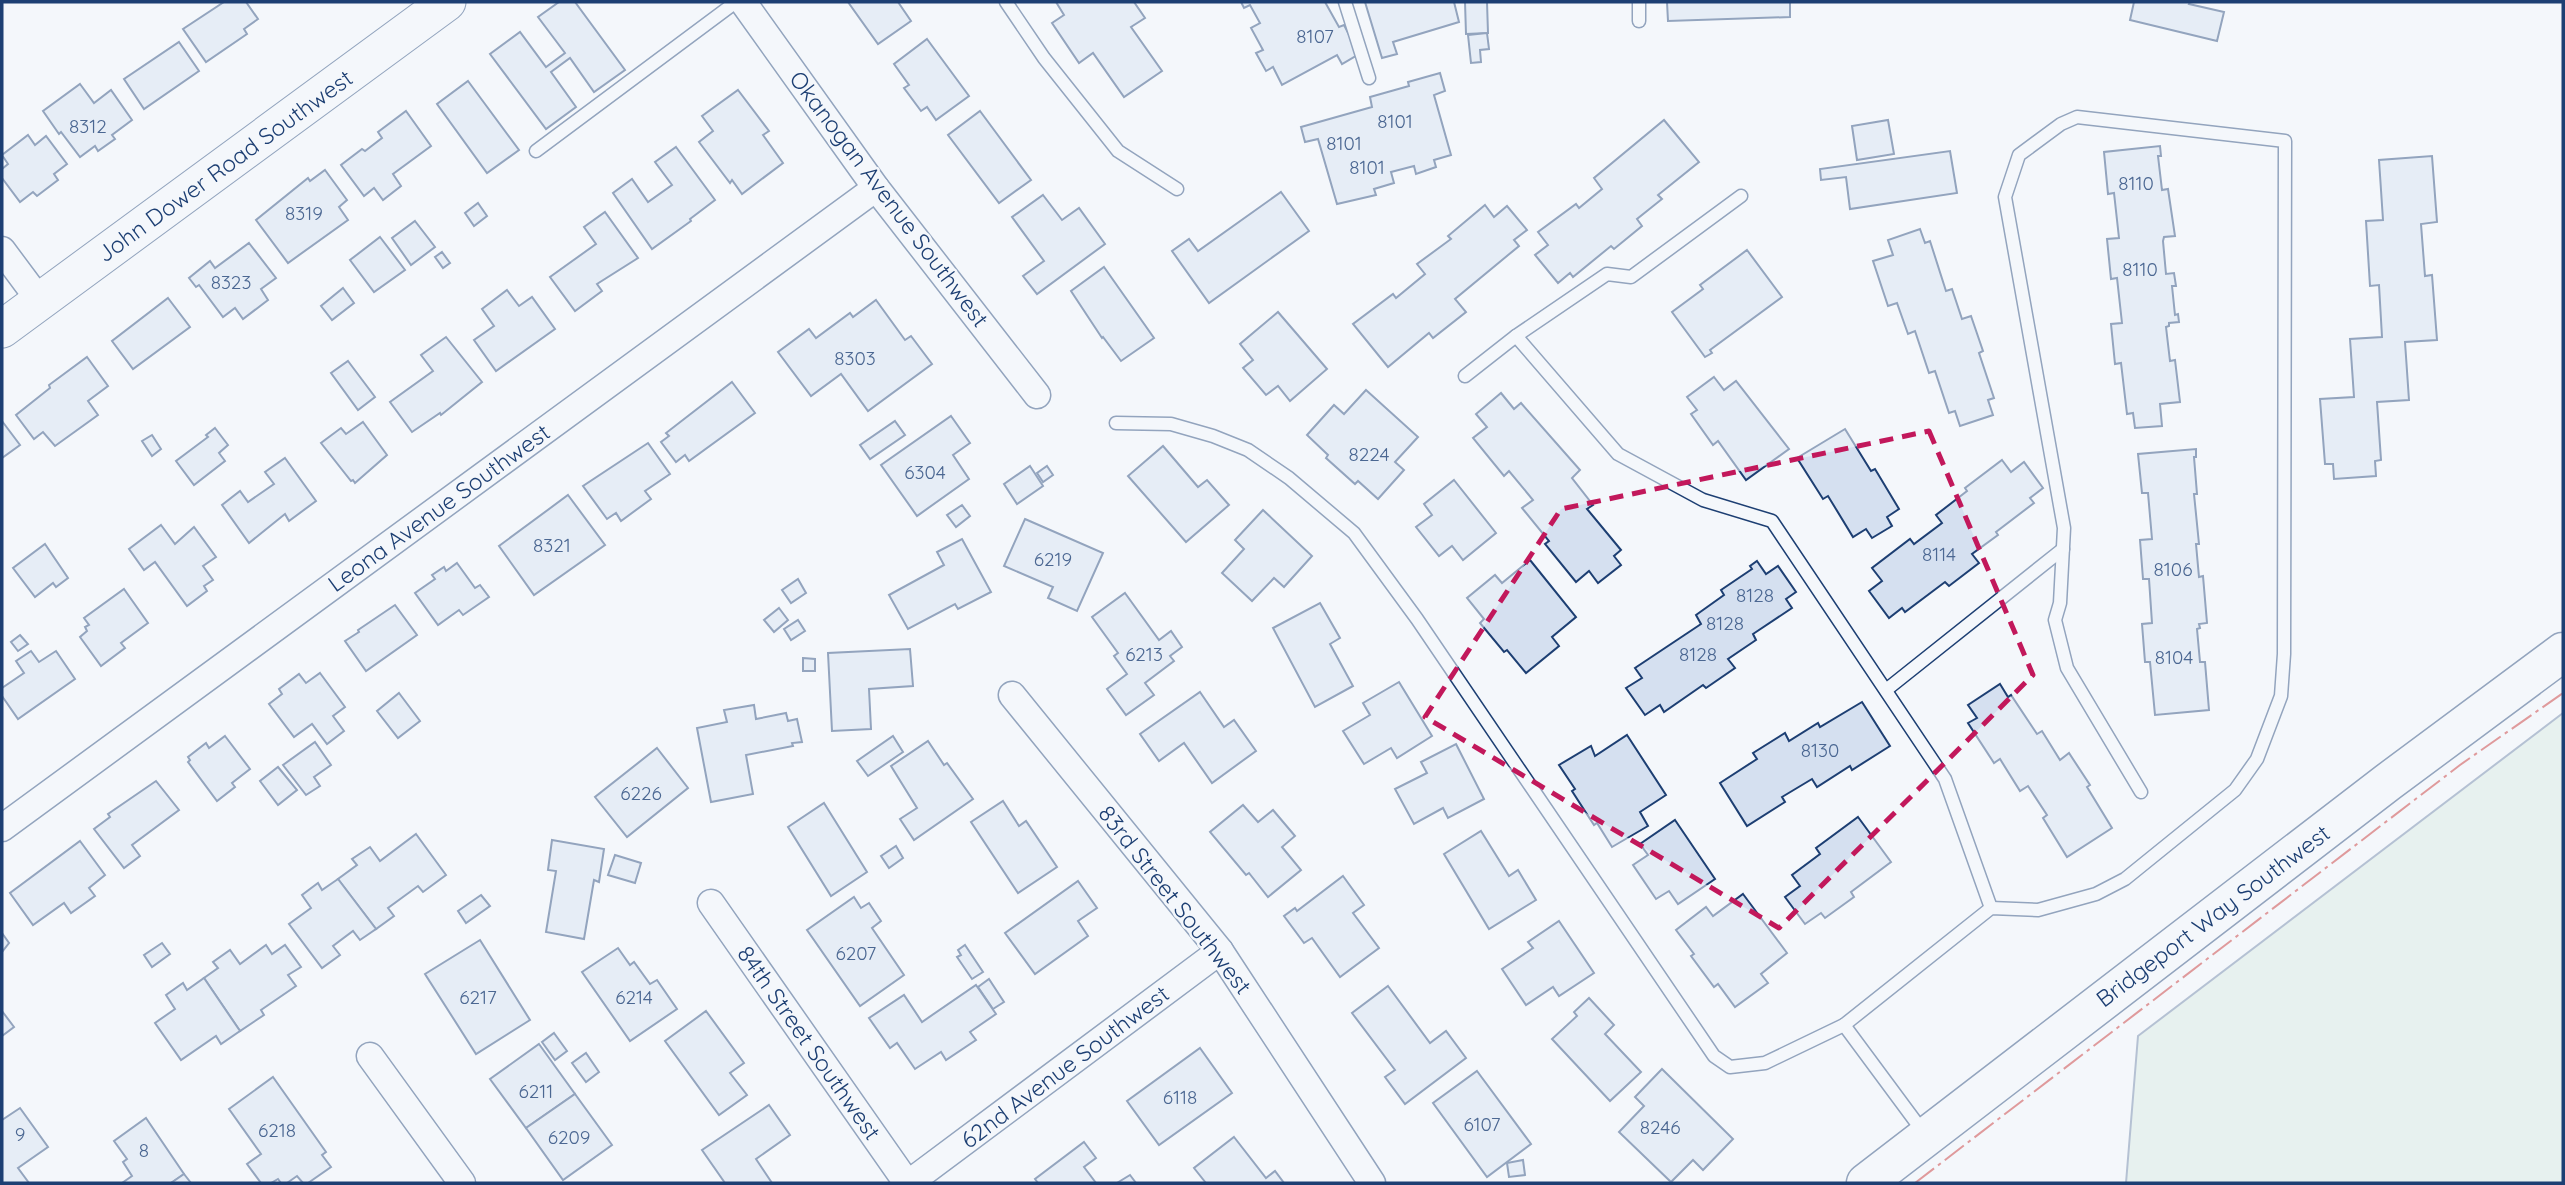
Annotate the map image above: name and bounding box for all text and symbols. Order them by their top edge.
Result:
house number: 8107 [1296,24,1334,48]
street label: John Dower Road Southwest [91,63,358,268]
street label: Okanogan Avenue Southwest [784,65,995,333]
house number: 8101 [1377,109,1413,133]
house number: 8312 [69,114,107,138]
house number: 8101 [1326,131,1362,155]
house number: 8101 [1349,155,1385,179]
house number: 8110 [2118,171,2154,195]
house number: 8319 [285,201,323,225]
house number: 8110 [2122,257,2158,281]
house number: 8323 [211,270,251,294]
house number: 8303 [834,346,876,370]
street label: Leona Avenue Southwest [322,417,555,598]
house number: 8224 [1348,442,1390,466]
house number: 6304 [904,460,946,484]
house number: 8321 [533,533,571,557]
house number: 8114 [1922,542,1956,566]
house number: 6219 [1034,547,1072,571]
house number: 8106 [2154,557,2192,581]
house number: 8128 [1736,583,1774,607]
house number: 8128 [1706,611,1744,635]
house number: 6213 [1125,642,1163,666]
house number: 8128 [1679,642,1717,666]
house number: 8104 [2155,645,2193,669]
house number: 8130 [1801,738,1839,762]
house number: 6226 [620,781,662,805]
street label: 83rd Street Southwest [1093,799,1258,1000]
street label: Bridgeport Way Southwest [2090,818,2335,1013]
street label: 84th Street Southwest [731,940,887,1146]
house number: 6207 [836,941,877,965]
street label: 62nd Avenue Southwest [955,979,1175,1154]
house number: 6217 [459,985,497,1009]
house number: 6214 [615,985,653,1009]
house number: 6211 [519,1079,553,1103]
house number: 6118 [1163,1085,1197,1109]
house number: 6107 [1463,1112,1501,1136]
house number: 8246 [1640,1115,1680,1139]
house number: 6218 [258,1118,296,1142]
house number: 9 [15,1122,25,1146]
house number: 6209 [548,1125,590,1149]
house number: 8 [139,1138,149,1162]

